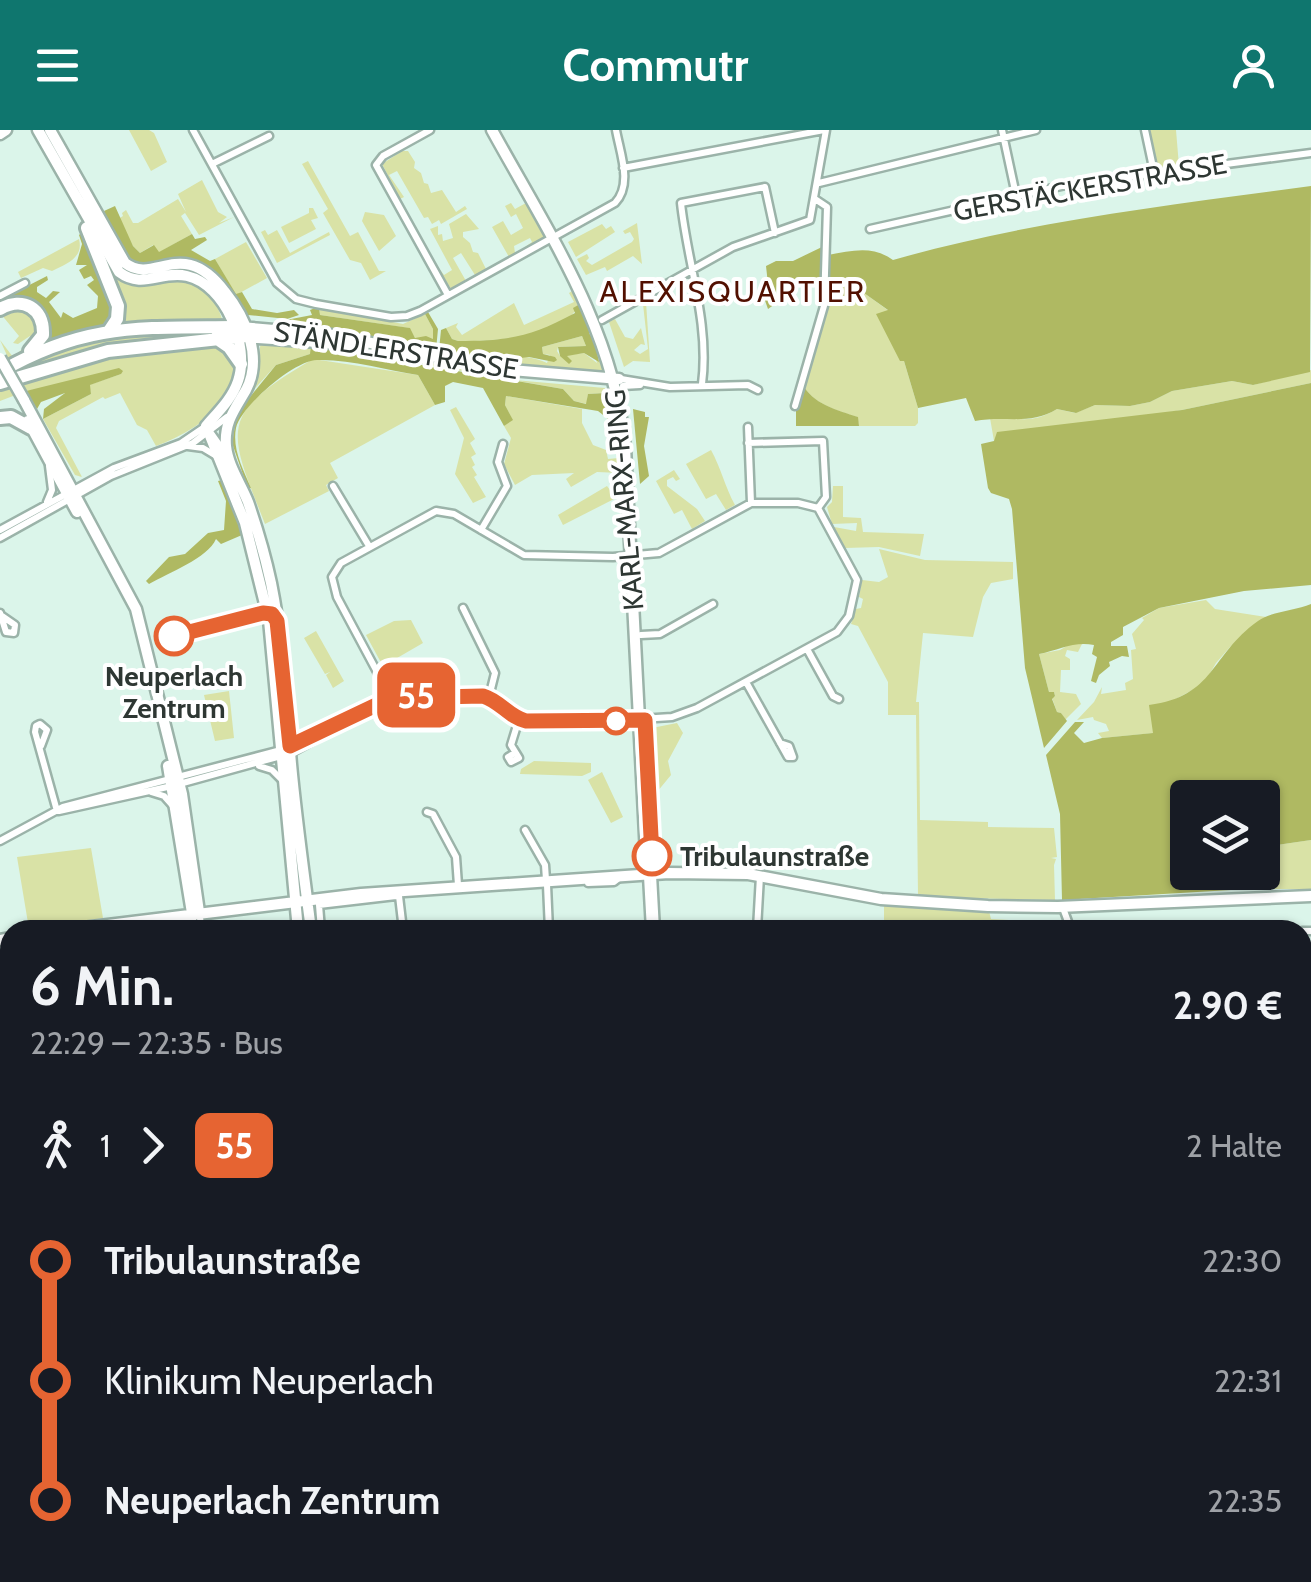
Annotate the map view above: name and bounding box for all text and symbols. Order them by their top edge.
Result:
icon: menu [30,38,85,93]
text: Commutr [563,38,748,92]
icon: person [1226,38,1281,93]
street label: GERSTÄCKERSTRASSE [951,146,1229,228]
district label: ALEXISQUARTIER [600,273,866,310]
street label: STÄNDLERSTRASSE [271,314,521,386]
street label: KARL-MARX-RING [597,388,651,612]
marker: Neuperlach Zentrum [155,617,193,655]
place label: Neuperlach Zentrum [105,659,243,725]
line badge: 55 [371,662,461,728]
text: 55 [397,674,435,717]
unlabelled marker [603,708,629,734]
map controls [1170,780,1280,890]
button: layers [1170,780,1280,890]
marker: Tribulaunstraße [633,837,671,875]
place label: Tribulaunstraße [680,839,869,873]
text: 6 Min. [30,952,174,1019]
text: 2.90 € [1173,982,1282,1029]
text: 22:29 – 22:35 · Bus [30,1023,283,1062]
icon: walk [30,1118,85,1173]
icon: forward [125,1118,180,1173]
text: 55 [215,1124,253,1167]
text: 1 [100,1126,110,1165]
text: 2 Halte [1186,1126,1282,1165]
text: Tribulaunstraße [104,1237,361,1284]
text: 22:30 [1202,1241,1282,1280]
text: Klinikum Neuperlach [104,1357,434,1404]
text: 22:31 [1214,1361,1282,1400]
text: Neuperlach Zentrum [104,1477,440,1524]
text: 22:35 [1207,1481,1282,1520]

